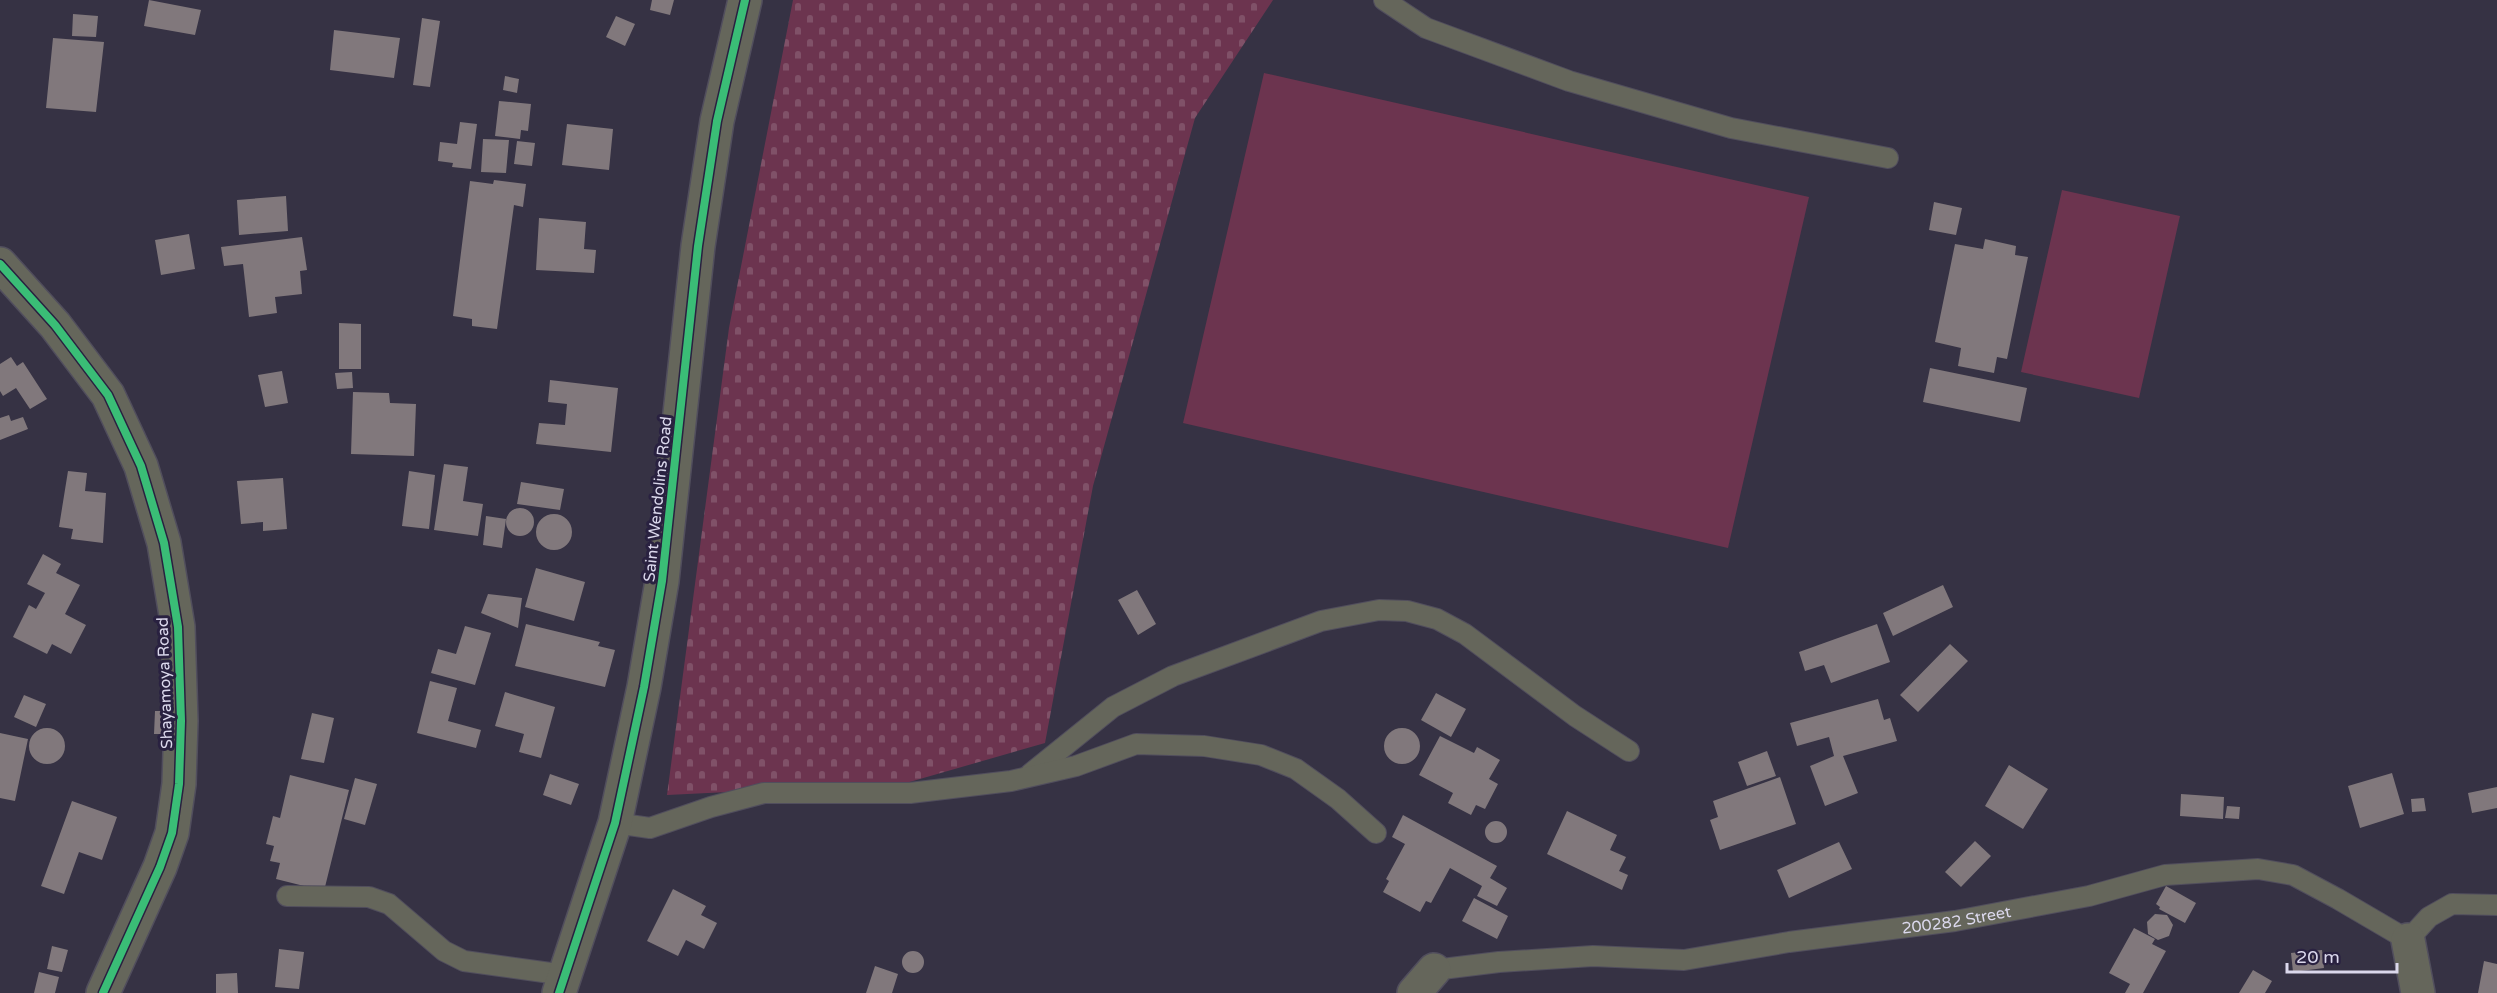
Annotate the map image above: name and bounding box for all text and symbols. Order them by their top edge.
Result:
street label: Saint Wendolins Road [639,415,677,583]
street label: Shayamoya Road [153,617,177,749]
street label: 200282 Street [1901,902,2013,939]
scale bar [2287,936,2396,974]
text: 20 m [2296,946,2340,968]

